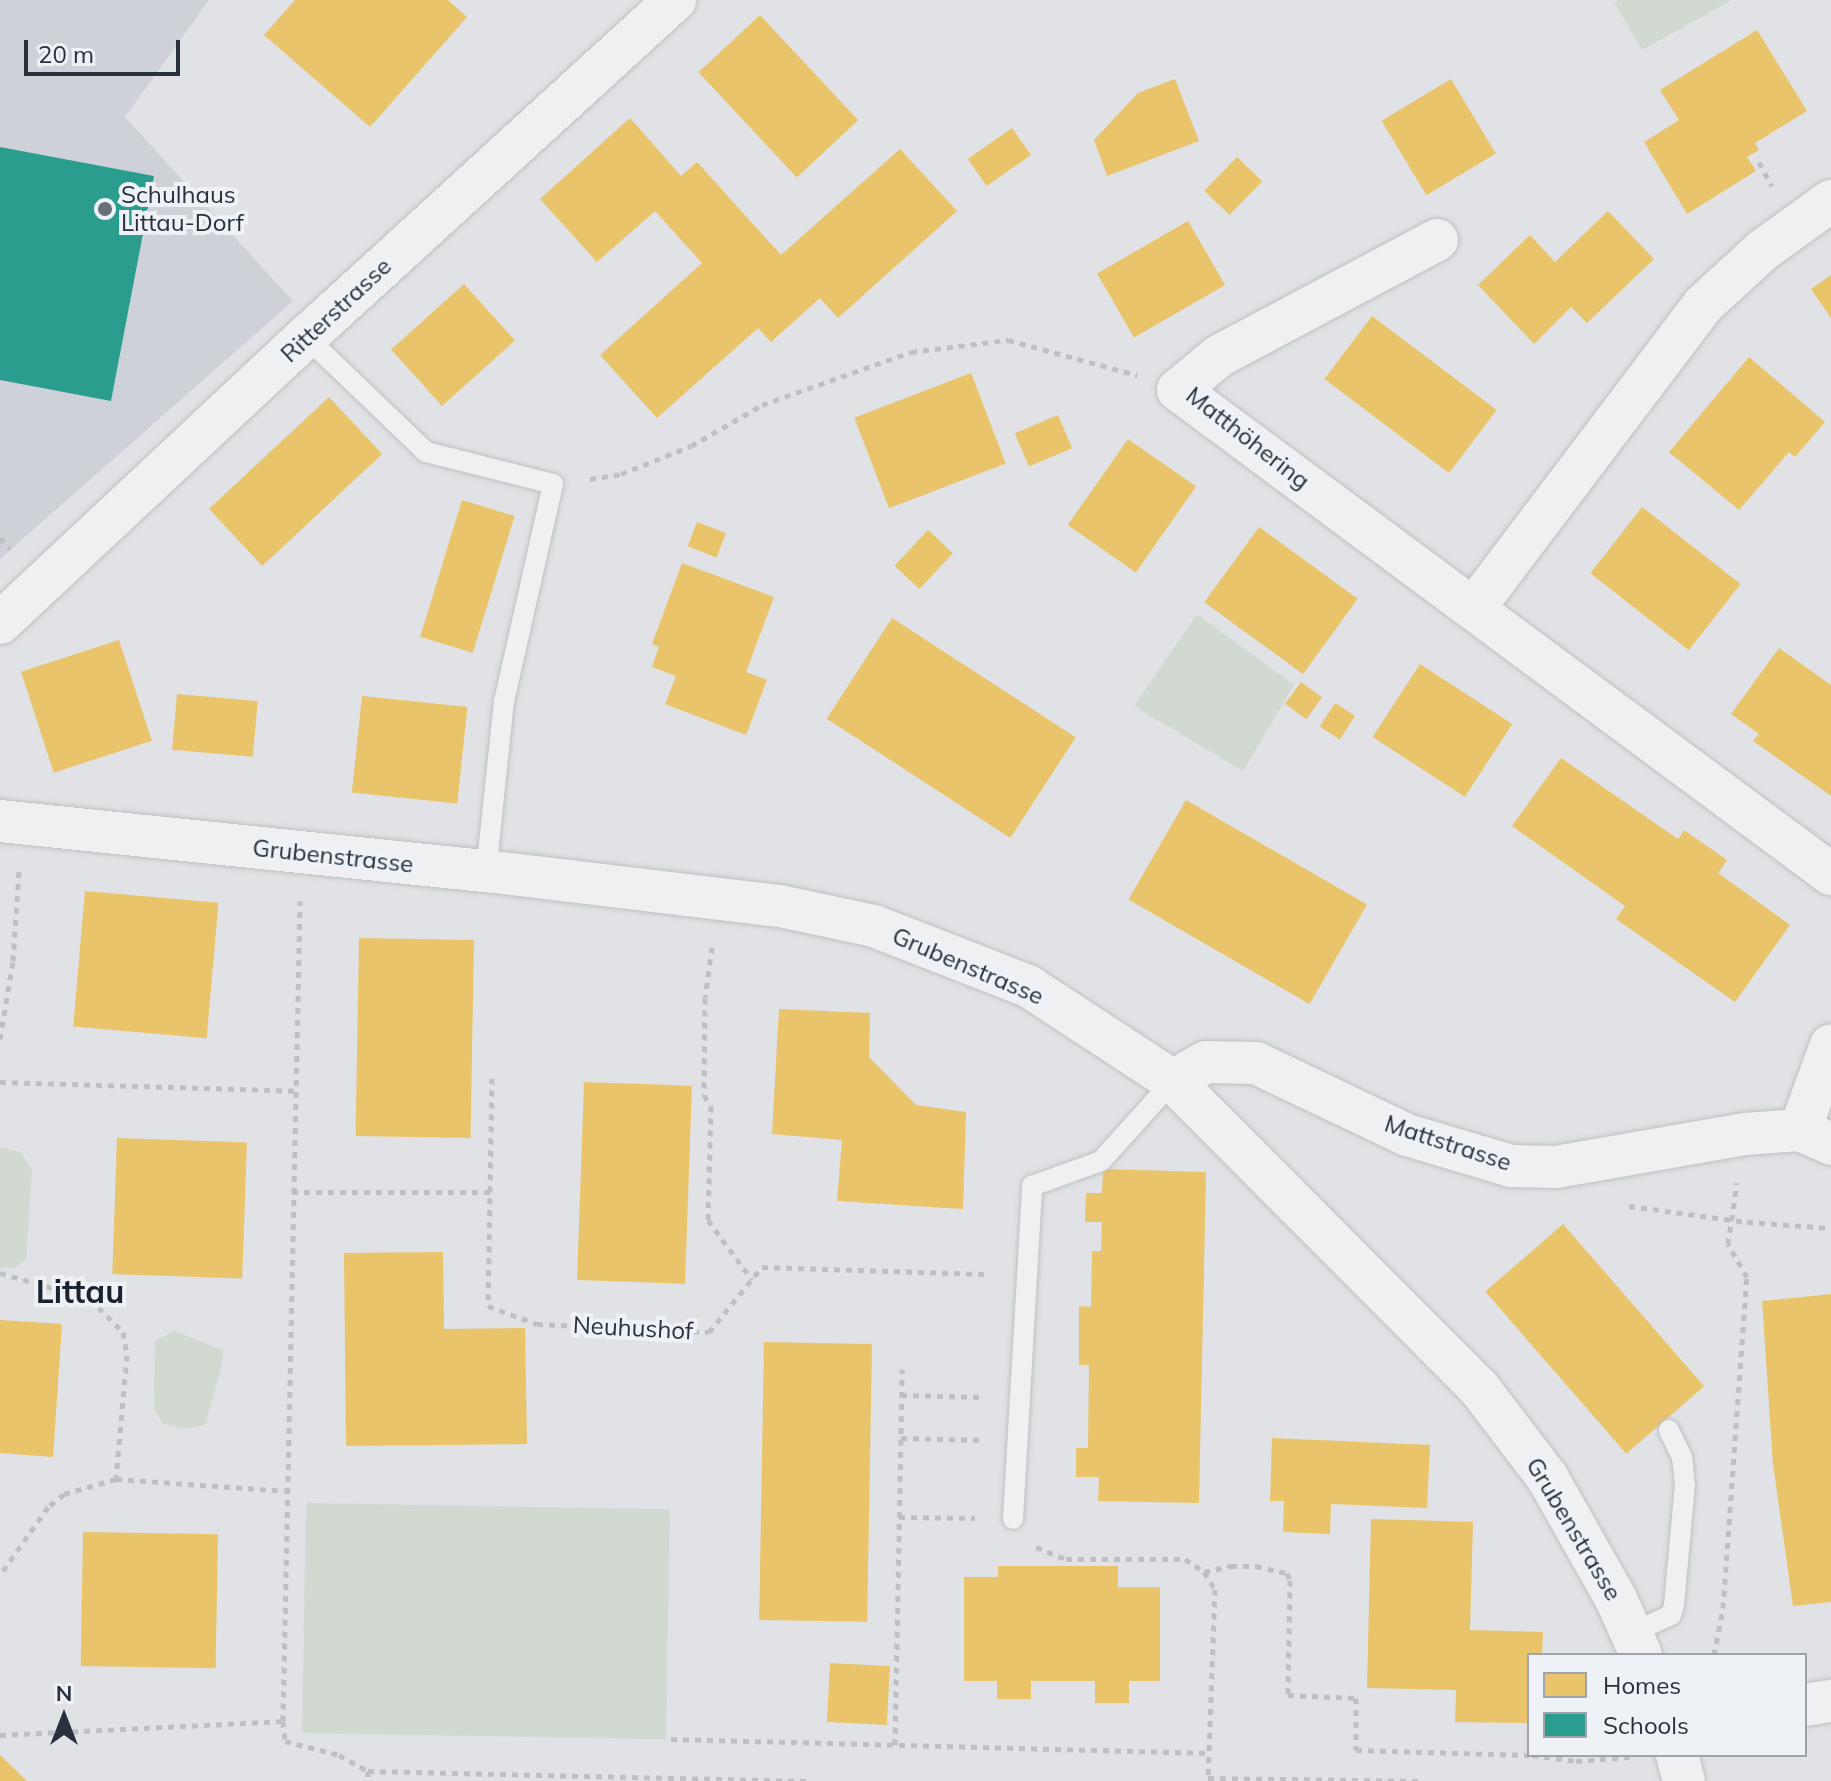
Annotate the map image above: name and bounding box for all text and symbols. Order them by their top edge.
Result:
scale bar [28,24,184,74]
text: 20 m [38,39,94,69]
place label: Schulhaus Littau-Dorf [121,181,244,237]
marker: Schulhaus Littau-Dorf [96,200,114,218]
street label: Ritterstrasse [275,252,397,368]
street label: Matthöhering [1180,381,1316,495]
street label: Grubenstrasse [251,833,415,879]
street label: Grubenstrasse [888,921,1048,1011]
street label: Mattstrasse [1381,1109,1515,1177]
district label: Littau [36,1272,124,1310]
street label: Neuhushof [572,1310,694,1346]
street label: Grubenstrasse [1520,1452,1628,1606]
legend [1527,1653,1807,1757]
text: Homes [1603,1670,1681,1700]
north arrow [24,1677,104,1757]
text: N [56,1679,72,1707]
text: Schools [1603,1710,1689,1740]

